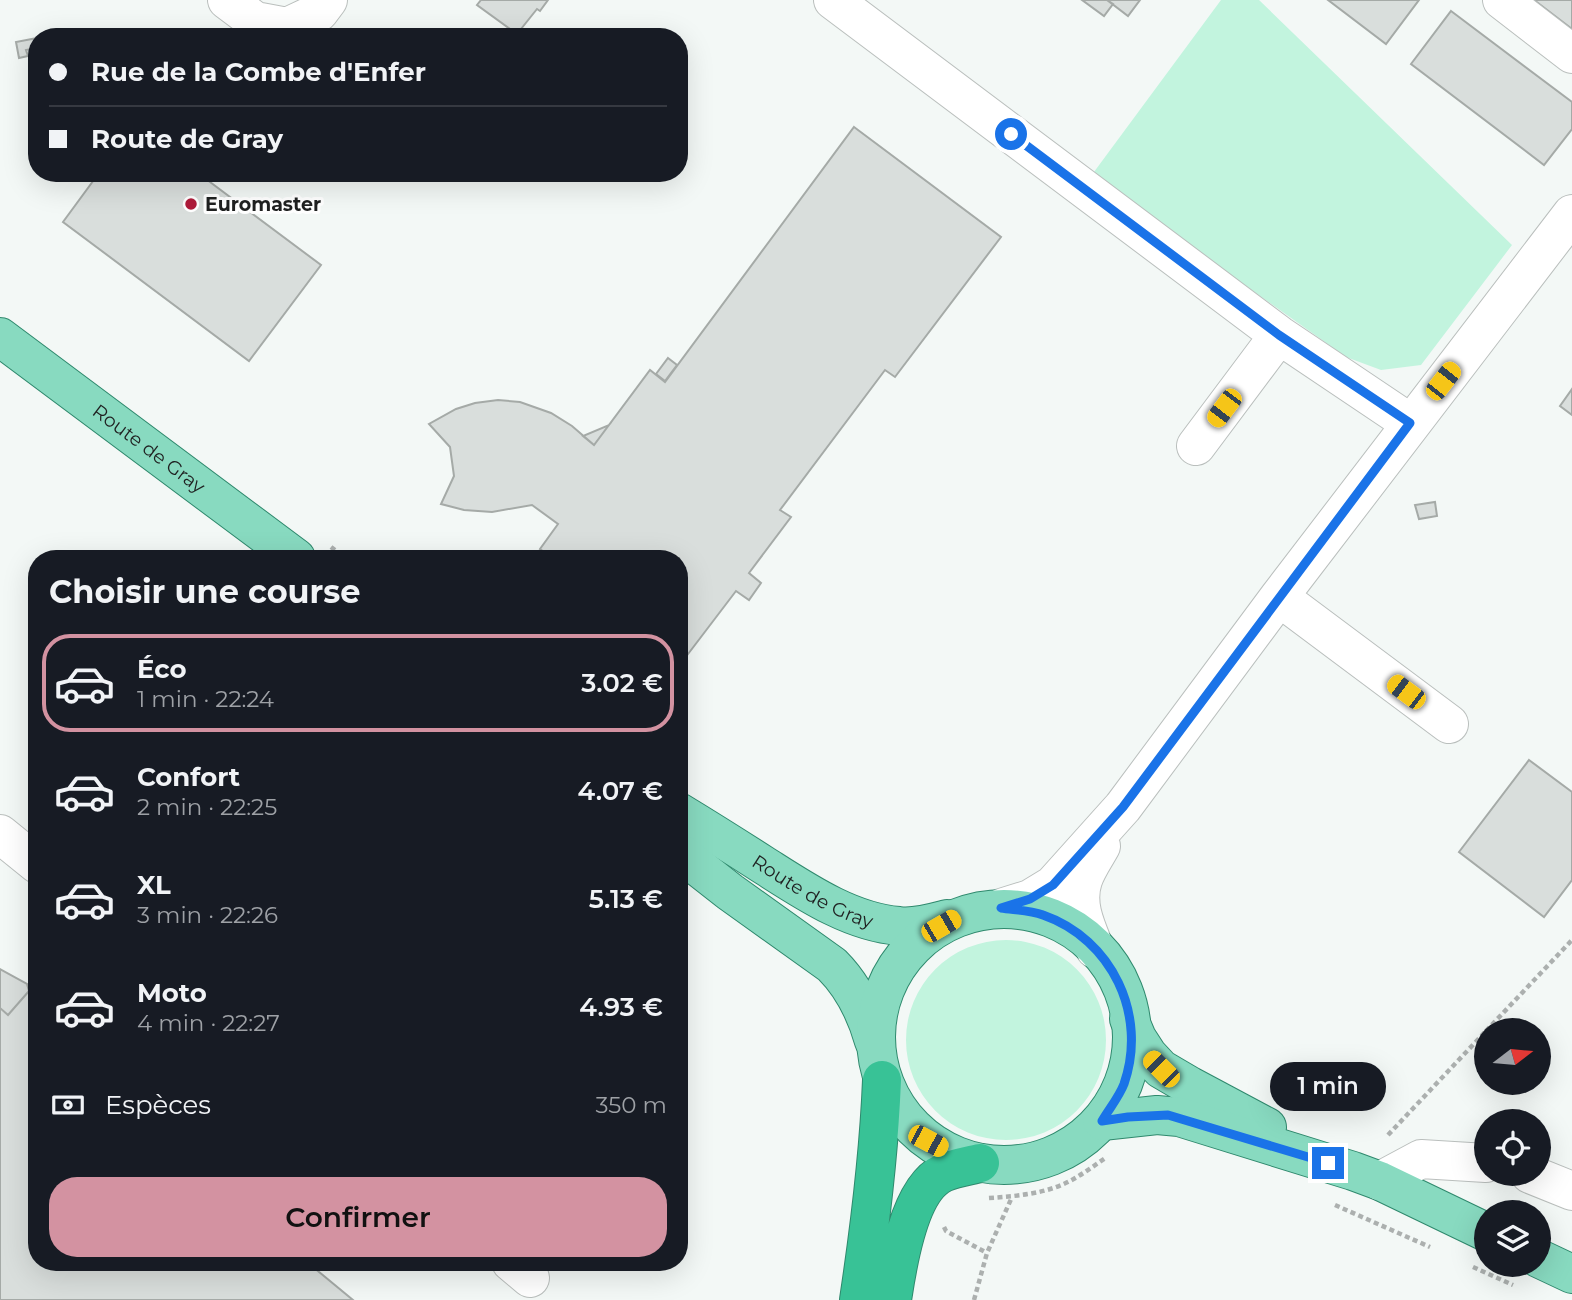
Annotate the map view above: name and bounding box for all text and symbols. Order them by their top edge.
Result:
text: Rue de la Combe d'Enfer [91,56,426,88]
route start [995,118,1027,150]
text: Route de Gray [91,123,283,155]
place label: Euromaster [205,193,321,216]
marker: Euromaster [183,196,199,212]
car [1422,358,1465,404]
car [1203,385,1246,431]
street label: Route de Gray [88,399,210,498]
text: Choisir une course [49,572,361,611]
icon: car [53,652,116,715]
text: Éco [137,653,187,685]
text: 3.02 € [581,667,663,699]
car [1383,671,1430,713]
text: 1 min · 22:24 [137,685,274,713]
icon: car [53,760,116,823]
text: Confort [137,761,240,793]
text: 4.07 € [578,775,663,807]
text: 2 min · 22:25 [137,793,277,821]
street label: Route de Gray [748,849,877,933]
icon: car [53,868,116,931]
text: XL [137,869,171,901]
text: 5.13 € [589,883,663,915]
text: 3 min · 22:26 [137,901,278,929]
car [918,906,965,946]
icon: car [53,976,116,1039]
text: Moto [137,977,207,1009]
text: 4.93 € [579,991,663,1023]
text: 4 min · 22:27 [137,1009,280,1037]
north arrow [1474,1018,1550,1096]
map controls [1474,1018,1551,1277]
car [1139,1047,1184,1091]
callout: 1 min [1270,1062,1386,1110]
text: 1 min [1297,1072,1359,1100]
icon: cash [49,1086,87,1124]
text: Espèces [105,1089,211,1121]
text: 350 m [596,1091,667,1119]
button: locate [1474,1109,1551,1186]
car [905,1122,952,1160]
route end [1312,1147,1344,1179]
button: Confirmer [49,1177,667,1257]
button: layers [1474,1200,1551,1277]

